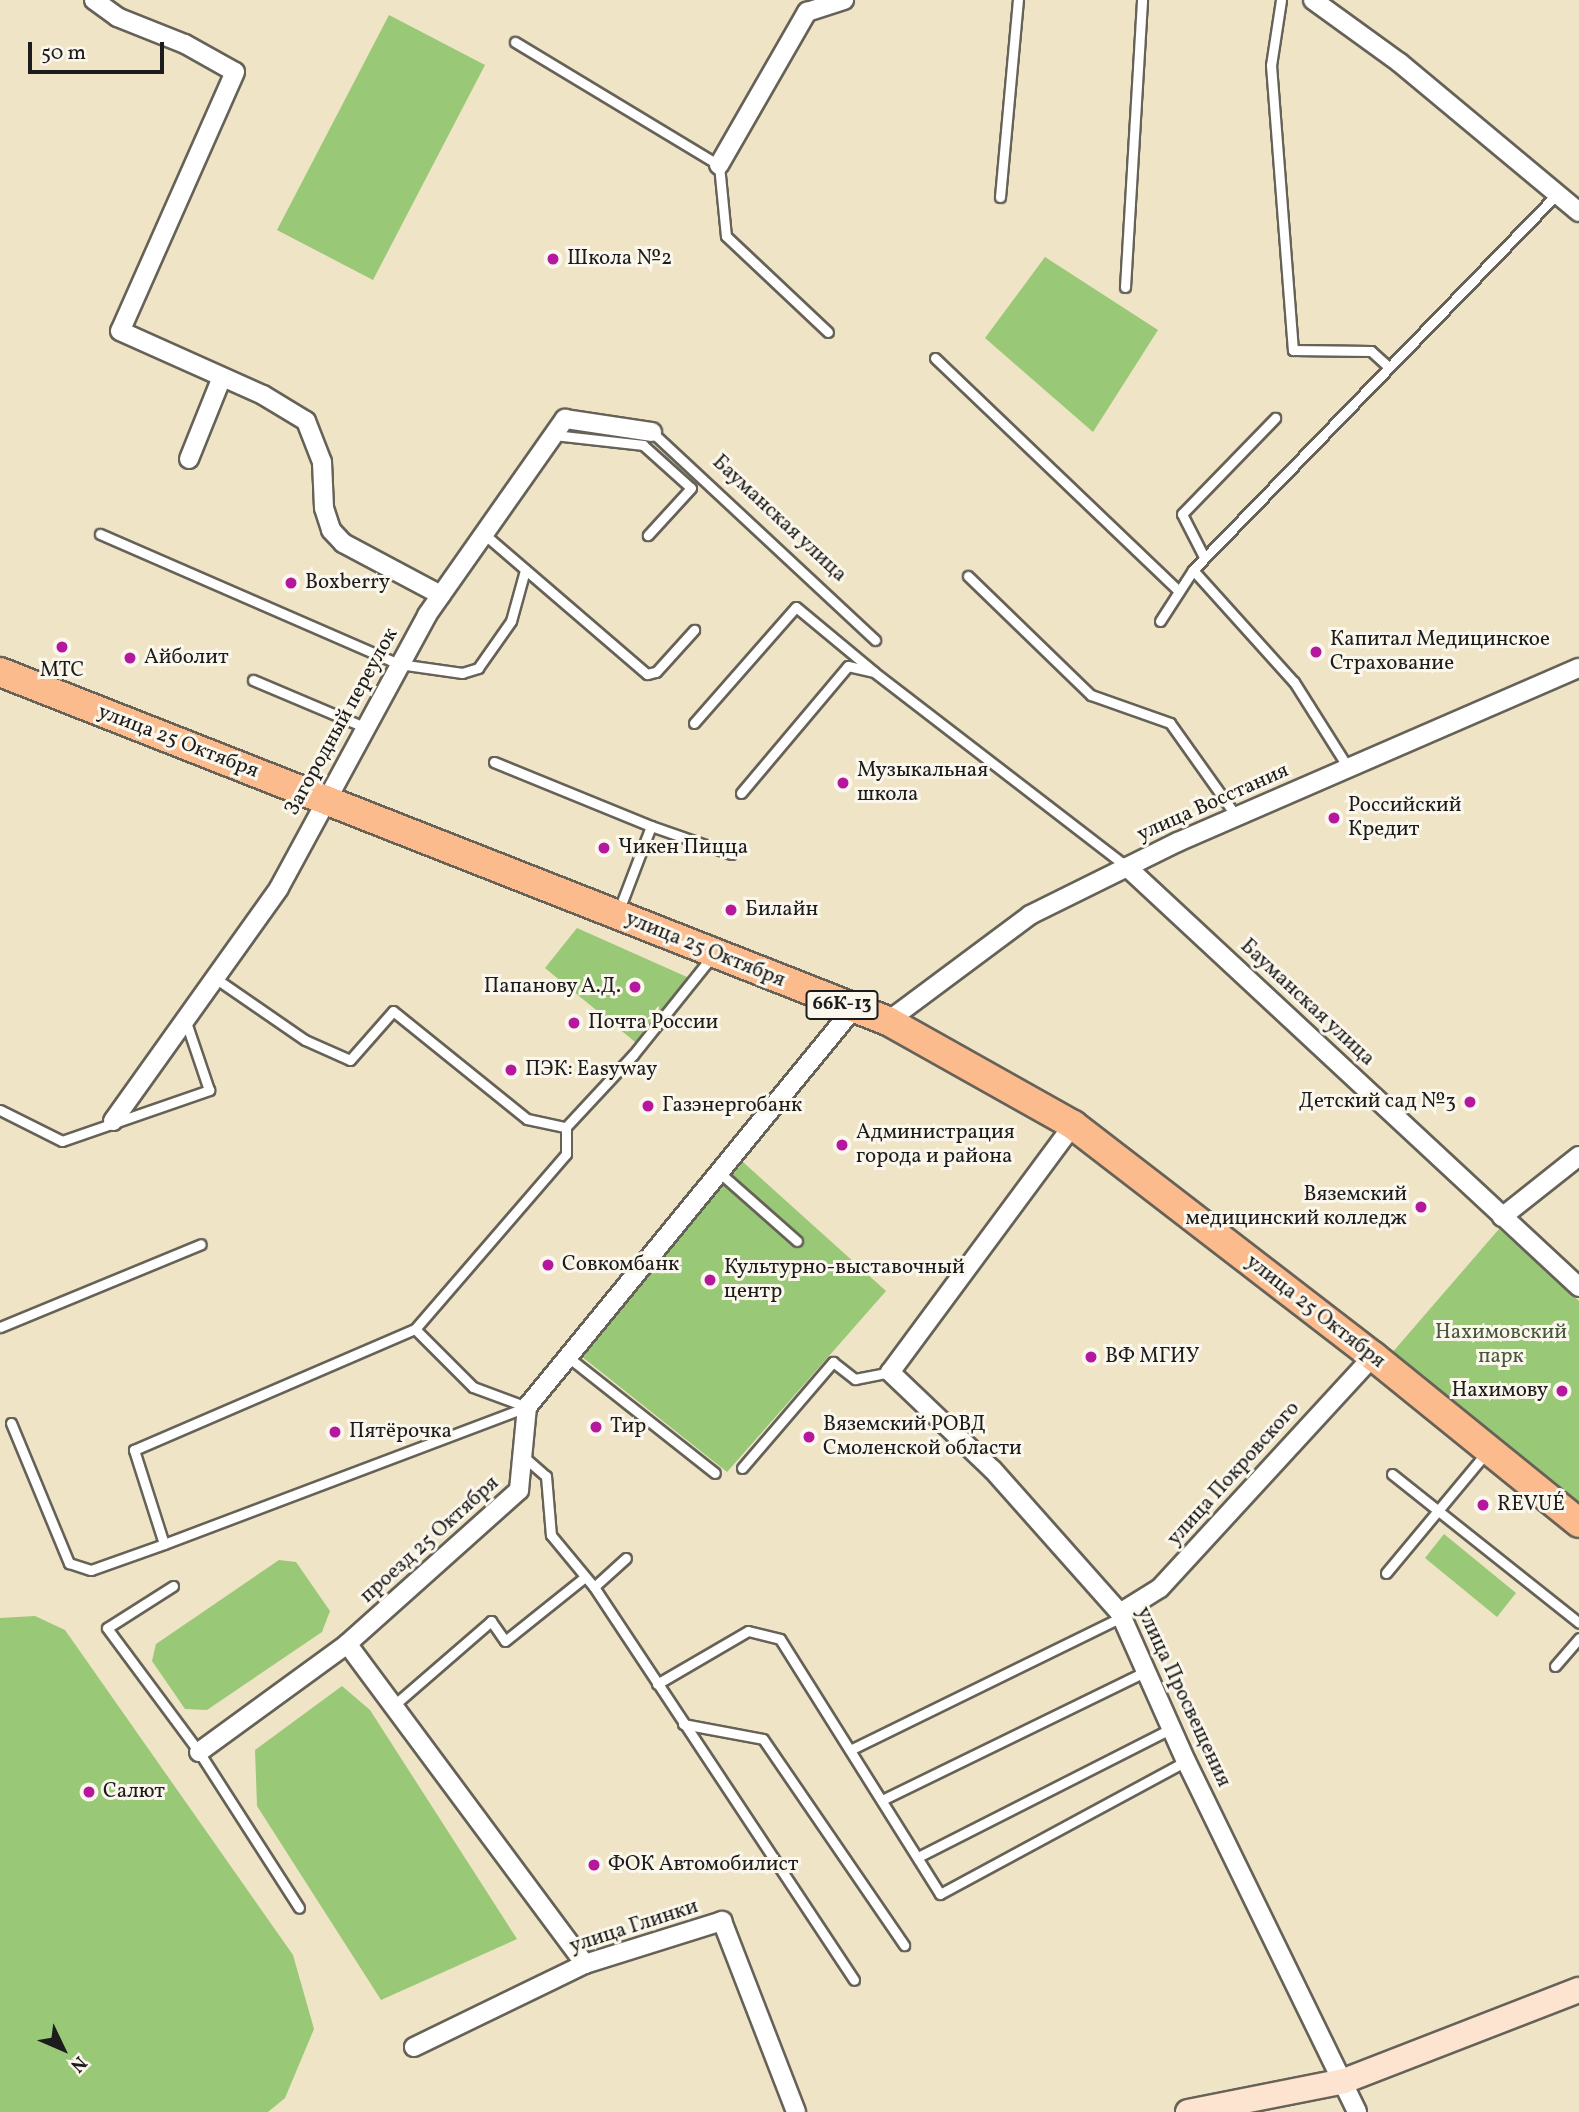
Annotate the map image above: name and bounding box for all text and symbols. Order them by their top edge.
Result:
scale bar [32,28,168,72]
text: 50 m [41,39,86,68]
place label: Школа №2 [567,246,672,272]
marker: Школа №2 [545,251,561,267]
street label: Бауманская улица [706,450,852,588]
place label: Boxberry [305,570,390,596]
marker: Boxberry [283,575,299,591]
street label: Загородный переулок [280,624,404,820]
place label: Капитал Медицинское Страхование [1330,627,1550,677]
marker: МТС [54,639,70,655]
marker: Капитал Медицинское Страхование [1308,644,1324,660]
place label: Айболит [144,645,229,671]
marker: Айболит [122,650,138,666]
place label: МТС [40,658,84,684]
street label: улица 25 Октября [94,700,262,784]
place label: Музыкальная школа [857,758,988,808]
street label: улица Восстания [1133,758,1293,848]
marker: Музыкальная школа [835,775,851,791]
place label: Российский Кредит [1348,793,1461,843]
marker: Российский Кредит [1326,810,1342,826]
place label: Чикен Пицца [618,835,748,861]
marker: Чикен Пицца [596,840,612,856]
place label: Билайн [745,897,818,923]
marker: Билайн [723,902,739,918]
street label: улица 25 Октября [621,906,789,994]
street label: Бауманская улица [1234,934,1380,1072]
place label: Папанову А.Д. [483,974,621,1000]
marker: Папанову А.Д. [627,979,643,995]
road number: 66К-13 [805,990,879,1021]
place label: Почта России [588,1010,718,1036]
marker: Почта России [566,1015,582,1031]
place label: ПЭК: Easyway [525,1057,657,1083]
marker: ПЭК: Easyway [503,1062,519,1078]
place label: Детский сад №3 [1299,1089,1456,1115]
place label: Газэнергобанк [662,1093,802,1119]
marker: Детский сад №3 [1462,1094,1478,1110]
marker: Газэнергобанк [640,1098,656,1114]
place label: Администрация города и района [856,1120,1015,1170]
marker: Администрация города и района [834,1137,850,1153]
place label: Вяземский медицинский колледж [1186,1182,1407,1232]
marker: Вяземский медицинский колледж [1413,1199,1429,1215]
street label: улица 25 Октября [1240,1250,1390,1374]
place label: Совкомбанк [562,1252,679,1278]
place label: Культурно-выставочный центр [724,1255,965,1305]
marker: Совкомбанк [540,1257,556,1273]
marker: Культурно-выставочный центр [702,1272,718,1288]
park label: Нахимовский парк [1435,1320,1567,1370]
place label: ВФ МГИУ [1105,1344,1199,1370]
marker: ВФ МГИУ [1083,1349,1099,1365]
place label: Нахимову [1451,1378,1548,1404]
marker: Нахимову [1554,1383,1570,1399]
street label: улица Покровского [1162,1396,1306,1552]
place label: Вяземский РОВД Смоленской области [823,1412,1022,1462]
place label: Тир [610,1414,646,1440]
place label: Пятёрочка [349,1419,452,1445]
marker: Тир [588,1419,604,1435]
marker: Пятёрочка [327,1424,343,1440]
marker: Вяземский РОВД Смоленской области [801,1429,817,1445]
street label: проезд 25 Октября [355,1471,505,1609]
place label: REVUÉ [1497,1492,1565,1518]
marker: REVUÉ [1475,1497,1491,1513]
street label: улица Просвещения [1130,1603,1236,1791]
place label: Салют [103,1779,165,1805]
marker: Салют [81,1784,97,1800]
place label: ФОК Автомобилист [608,1852,798,1878]
marker: ФОК Автомобилист [586,1857,602,1873]
street label: улица Глинки [566,1894,702,1960]
north arrow [28,2014,98,2084]
text: N [64,2050,92,2078]

